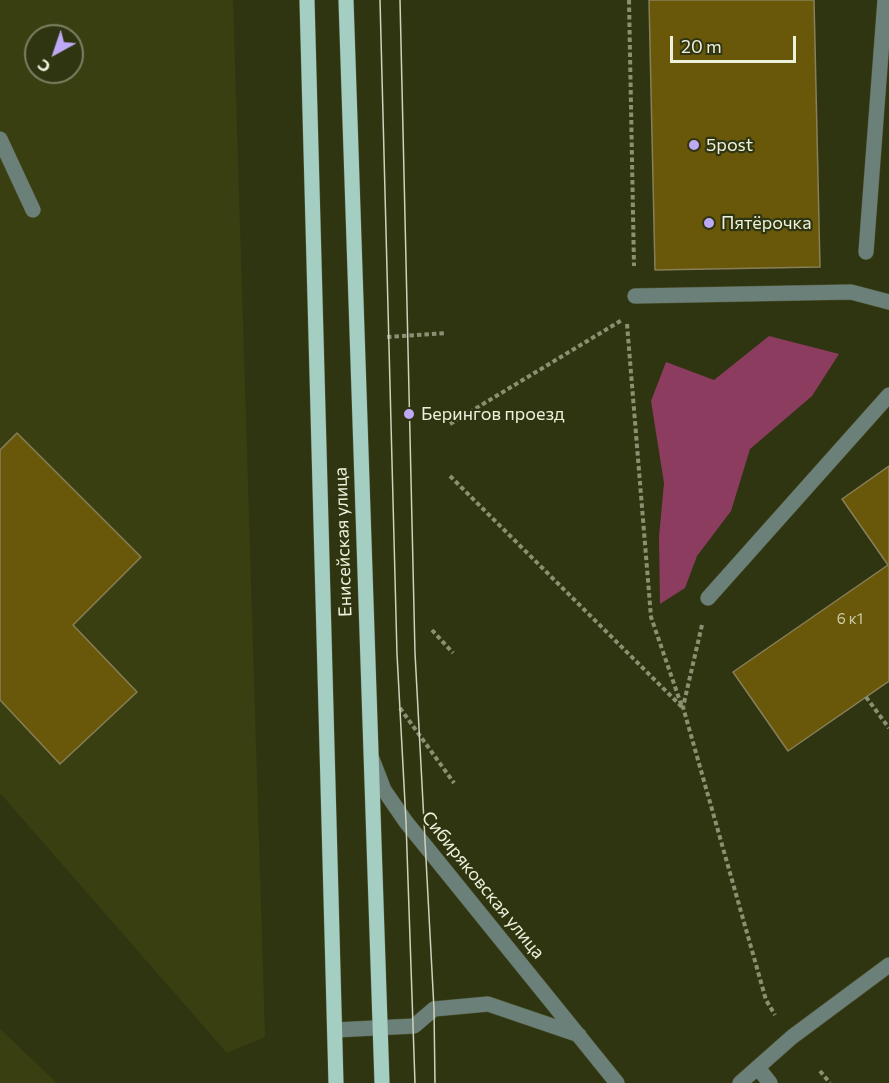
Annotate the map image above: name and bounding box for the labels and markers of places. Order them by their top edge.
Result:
place label: 5post [706,134,753,156]
marker: 5post [687,138,701,152]
place label: Пятёрочка [721,212,812,234]
marker: Пятёрочка [702,216,716,230]
place label: Берингов проезд [421,403,565,425]
marker: Берингов проезд [402,407,416,421]

